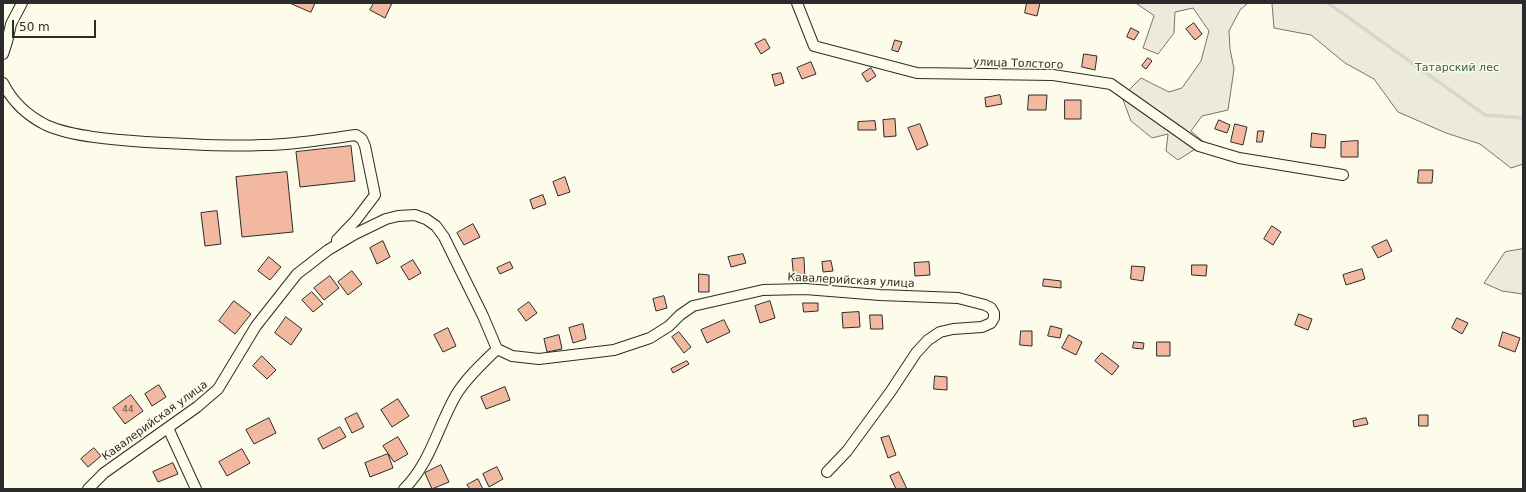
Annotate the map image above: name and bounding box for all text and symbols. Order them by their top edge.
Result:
scale bar [14,12,98,38]
text: 50 m [19,20,50,34]
street label: улица Толстого [973,56,1063,72]
park label: Татарский лес [1415,61,1499,75]
street label: Кавалерийская улица [787,271,915,291]
street label: Кавалерийская улица [100,378,210,464]
house number: 44 [122,405,134,415]

